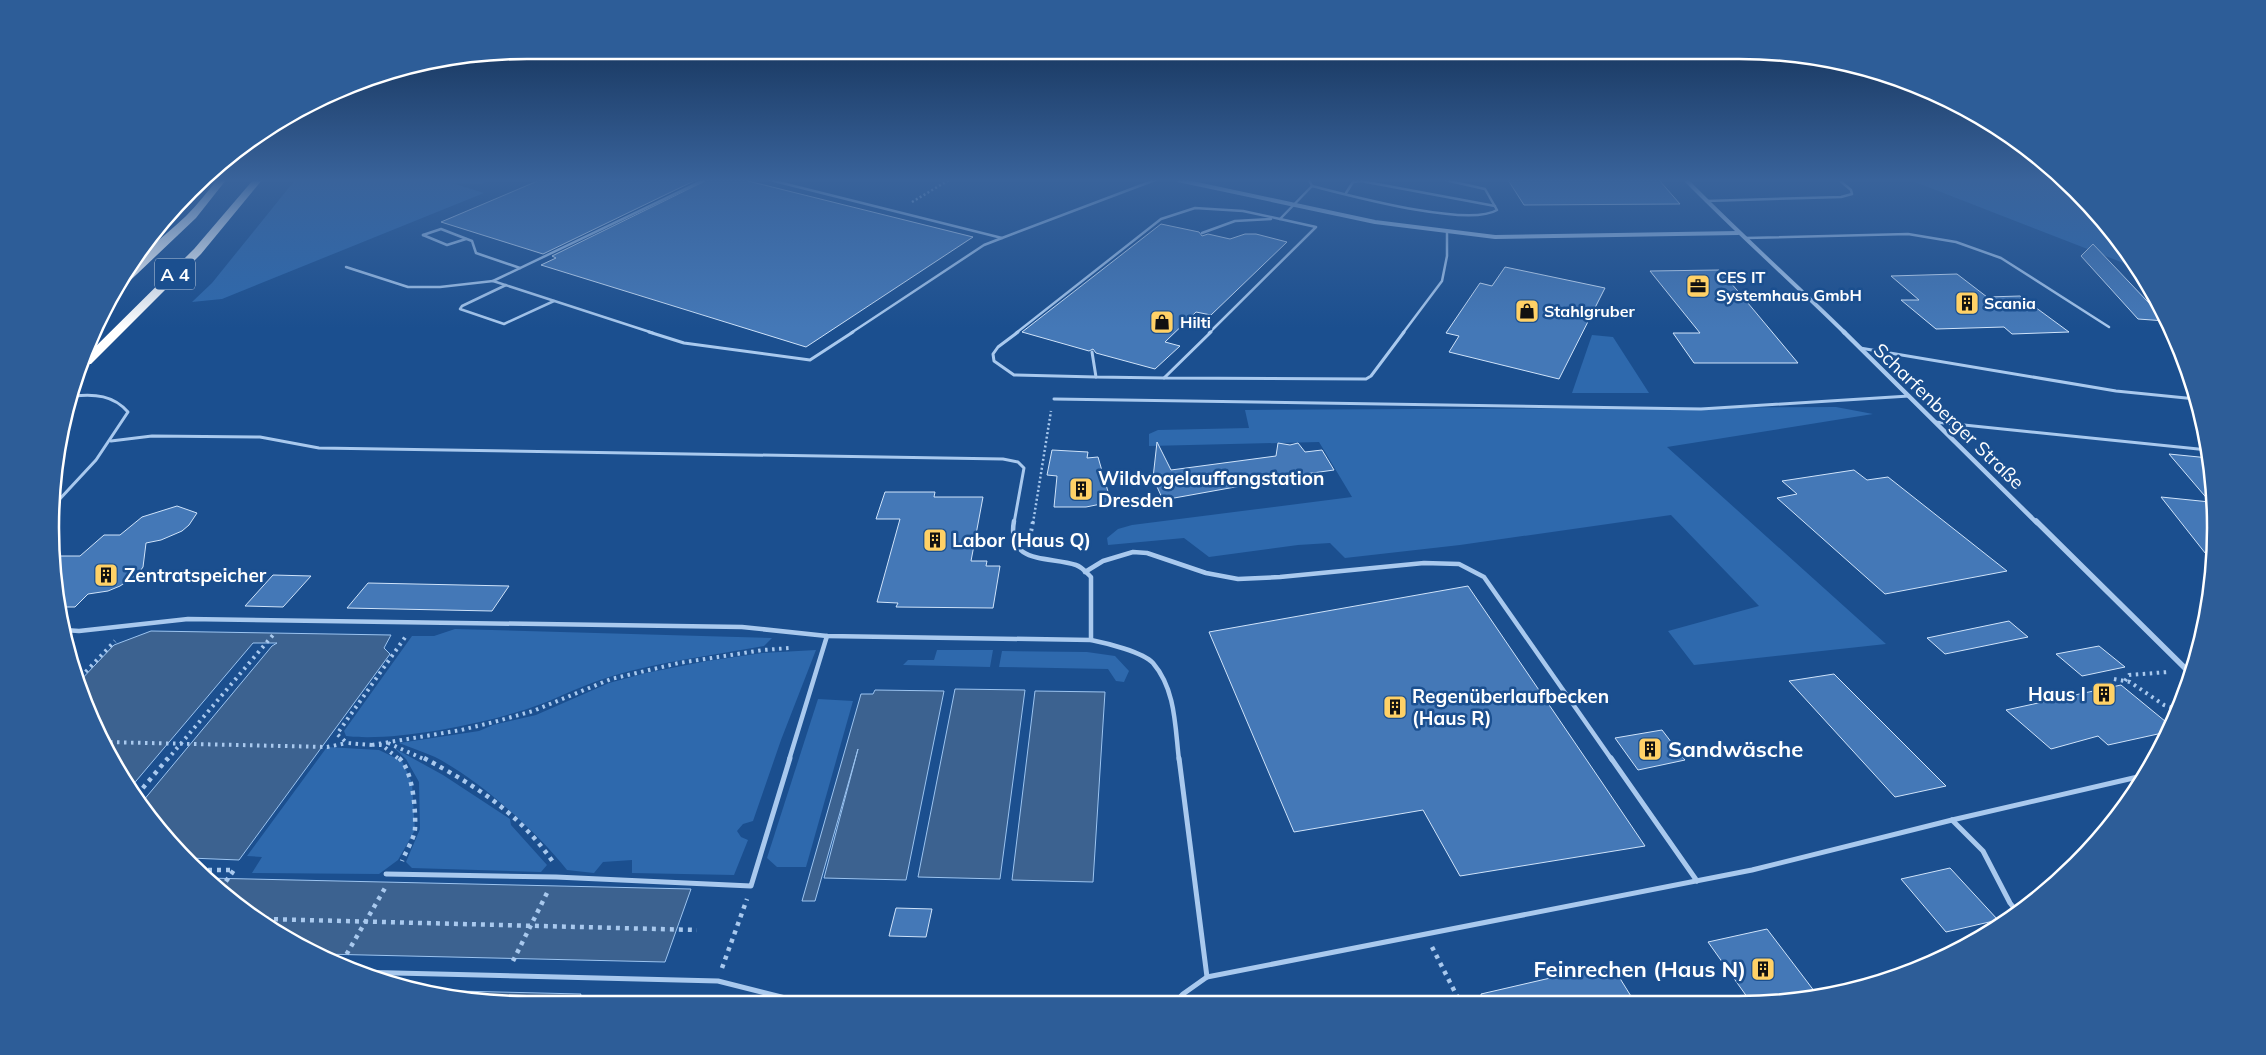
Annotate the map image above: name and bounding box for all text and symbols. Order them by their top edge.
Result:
road number: A 4 [155,258,195,290]
place label: CES IT Systemhaus GmbH [1716,267,1862,305]
office icon: CES IT Systemhaus GmbH [1685,273,1711,299]
building icon: Scania [1954,290,1980,316]
place label: Scania [1984,293,2036,313]
shop icon: Stahlgruber [1514,298,1540,324]
place label: Stahlgruber [1544,301,1636,321]
shop icon: Hilti [1149,309,1175,335]
place label: Hilti [1180,312,1211,332]
street label: Scharfenberger Straße [1869,338,2029,494]
place label: Wildvogelauffangstation Dresden [1098,466,1324,512]
building icon: Wildvogelauffangstation Dresden [1068,476,1094,502]
building icon: Labor (Haus Q) [922,527,948,553]
place label: Labor (Haus Q) [952,528,1091,552]
building icon: Zentratspeicher [93,562,119,588]
place label: Zentratspeicher [124,563,267,587]
building icon: Haus I [2091,681,2117,707]
place label: Haus I [2028,682,2086,706]
place label: Regenüberlaufbecken (Haus R) [1412,684,1609,730]
building icon: Regenüberlaufbecken (Haus R) [1382,694,1408,720]
place label: Sandwäsche [1668,735,1803,763]
building icon: Sandwäsche [1637,736,1663,762]
place label: Feinrechen (Haus N) [1533,955,1746,983]
building icon: Feinrechen (Haus N) [1750,956,1776,982]

